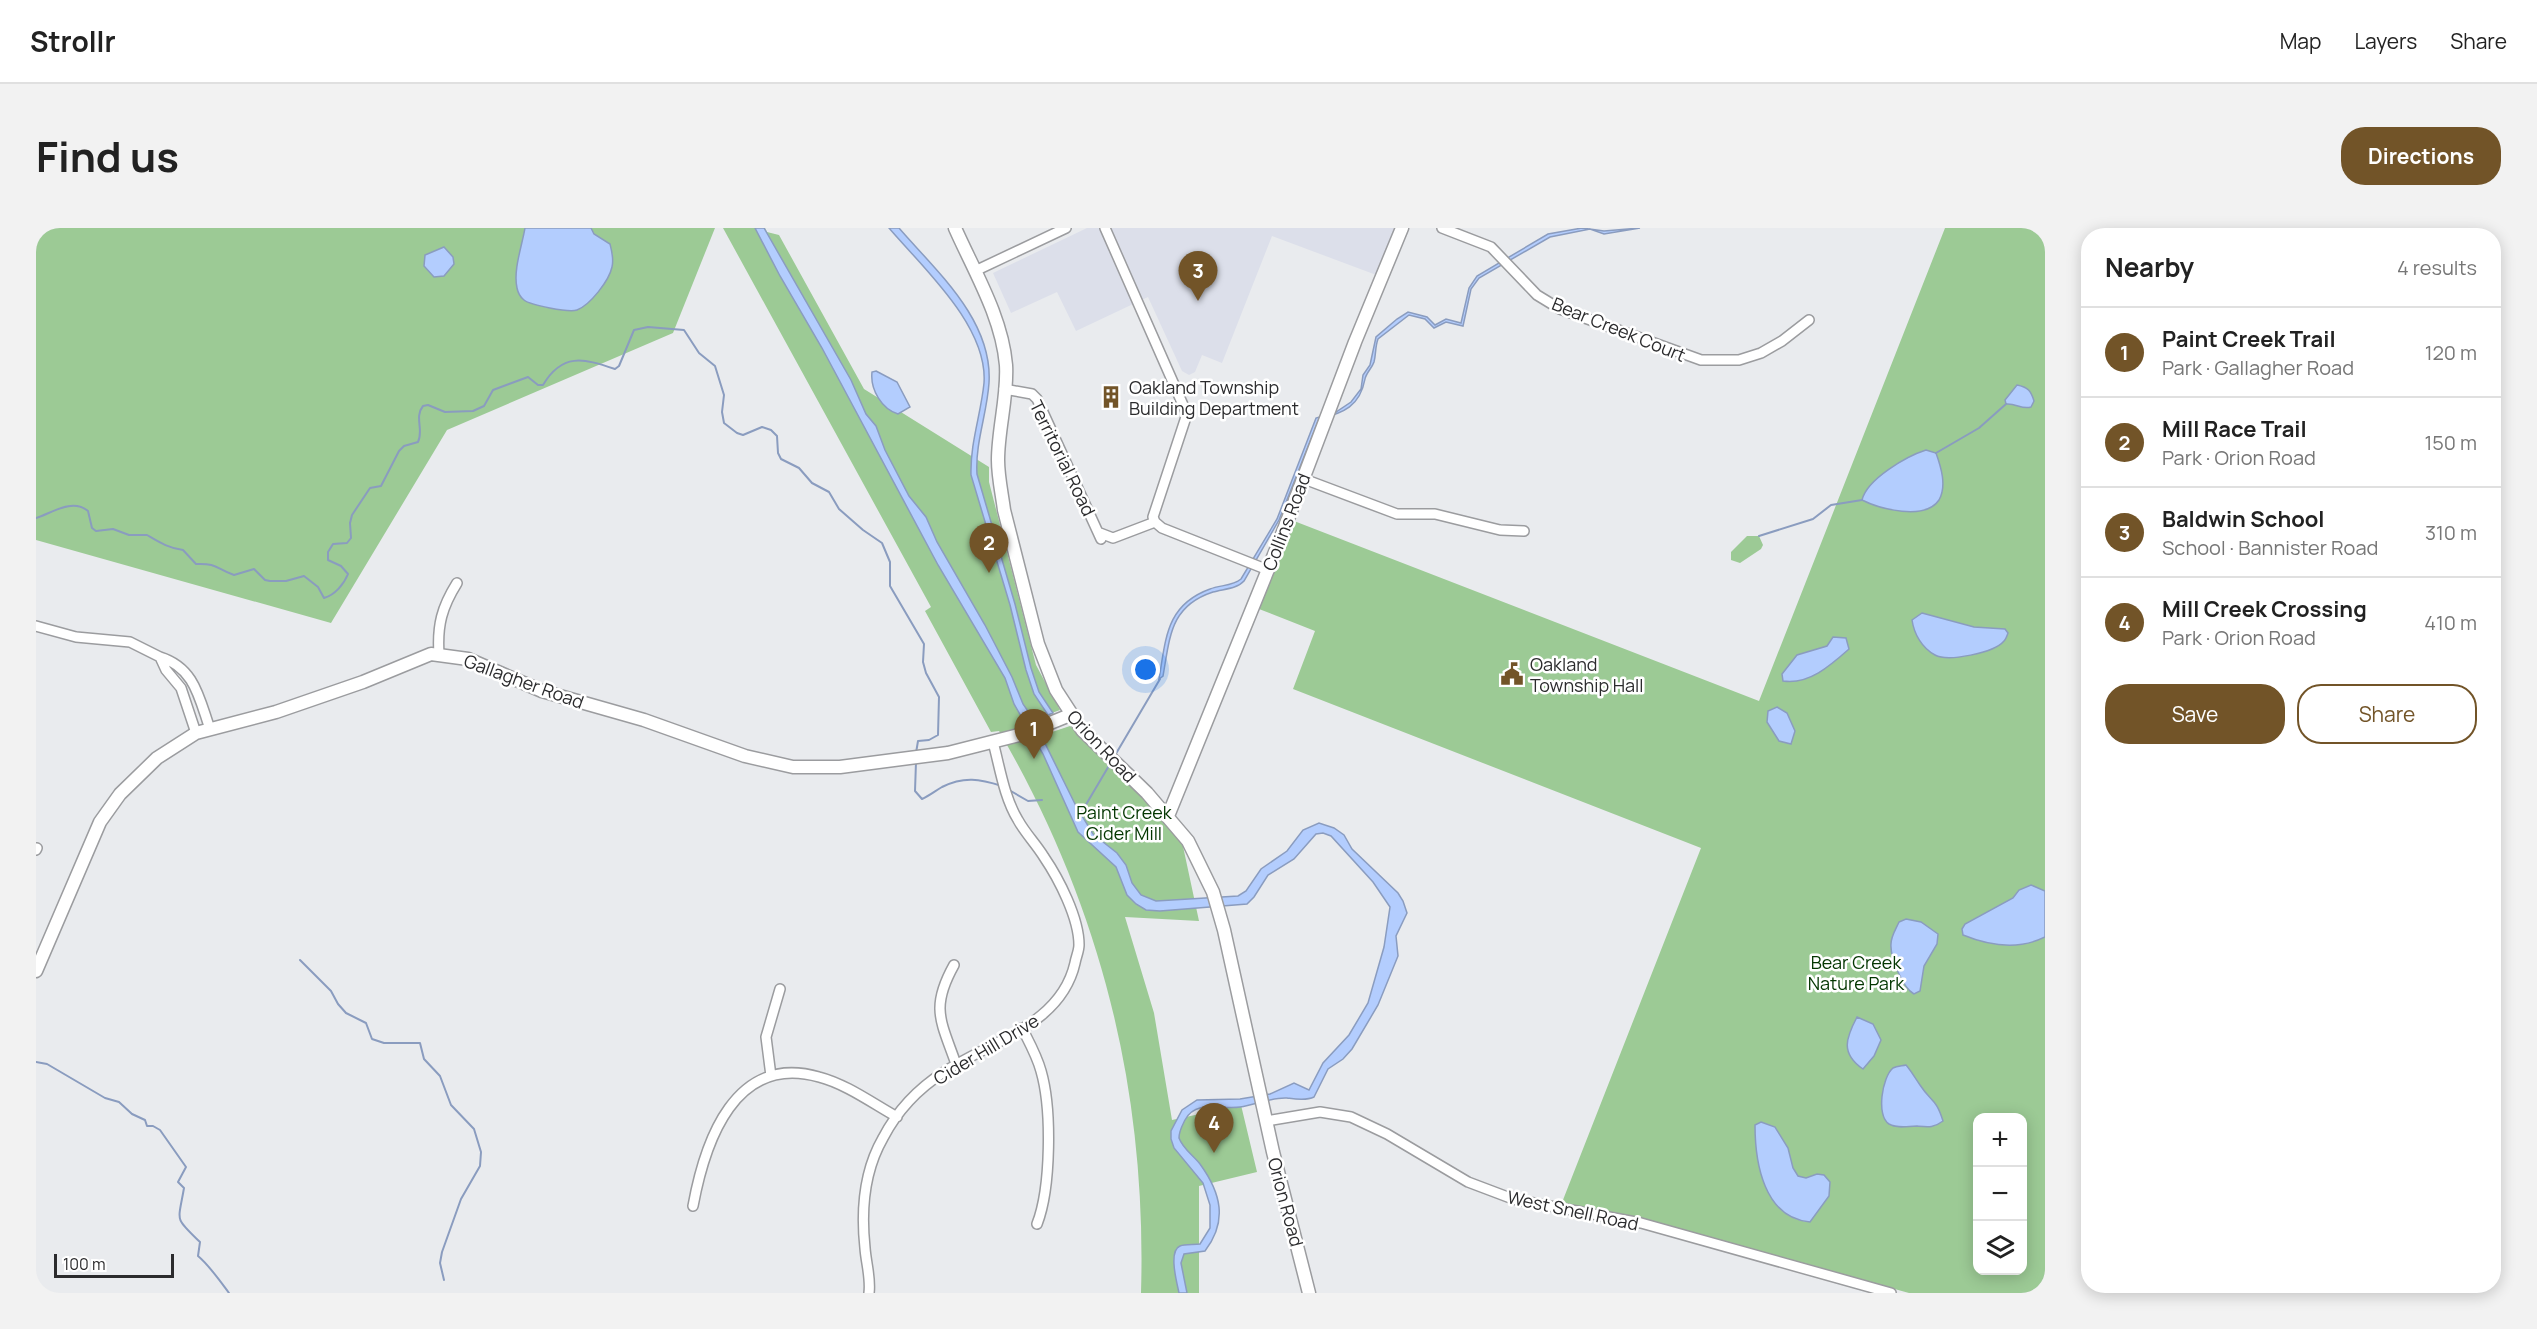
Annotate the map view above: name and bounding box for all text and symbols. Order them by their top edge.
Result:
text: Strollr [30,22,116,60]
text: Map [2280,27,2321,55]
text: Layers [2354,27,2417,55]
text: Share [2450,27,2507,55]
text: Find us [36,127,179,185]
button: Directions [2341,127,2501,185]
text: Nearby [2105,249,2194,285]
pin: 3 [1178,251,1218,301]
text: 4 results [2397,254,2477,281]
street label: Bear Creek Court [1549,291,1689,367]
text: Paint Creek Trail [2162,324,2336,354]
text: 1 [2120,339,2129,366]
text: 120 m [2425,339,2477,366]
text: Park · Gallagher Road [2162,354,2354,381]
place label: Oakland Township Building Department [1129,375,1299,420]
building icon: Oakland Township Building Department [1098,384,1124,410]
street label: Territorial Road [1025,396,1101,520]
text: Mill Race Trail [2162,414,2307,444]
text: 2 [2119,429,2130,456]
text: 150 m [2424,429,2477,456]
text: Park · Orion Road [2162,444,2316,471]
street label: Collins Road [1256,470,1316,574]
text: Baldwin School [2162,504,2325,534]
text: 3 [2119,519,2130,546]
text: 310 m [2425,519,2477,546]
pin: 2 [970,524,1008,573]
text: School · Bannister Road [2162,534,2378,561]
text: Mill Creek Crossing [2162,594,2367,624]
text: 4 [2118,609,2131,636]
text: 410 m [2424,609,2477,636]
text: Park · Orion Road [2162,624,2316,651]
street label: Gallagher Road [461,648,587,714]
place label: Oakland Township Hall [1530,652,1643,697]
your location [1131,655,1160,684]
public building icon: Oakland Township Hall [1499,661,1525,687]
button: Save [2105,684,2285,744]
button: Share [2297,684,2477,744]
street label: Orion Road [1062,704,1142,788]
pin: 1 [1014,710,1054,759]
park label: Paint Creek Cider Mill [1076,800,1173,845]
park label: Bear Creek Nature Park [1808,950,1905,995]
street label: Cider Hill Drive [929,1008,1043,1090]
pin: 4 [1194,1104,1234,1153]
map controls [1973,1113,2027,1275]
button: + [1973,1113,2027,1167]
street label: Orion Road [1263,1155,1309,1249]
button: − [1973,1167,2027,1221]
street label: West Snell Road [1505,1184,1641,1236]
button: layers [1973,1221,2027,1275]
scale bar [54,1251,174,1278]
text: 100 m [63,1253,106,1275]

